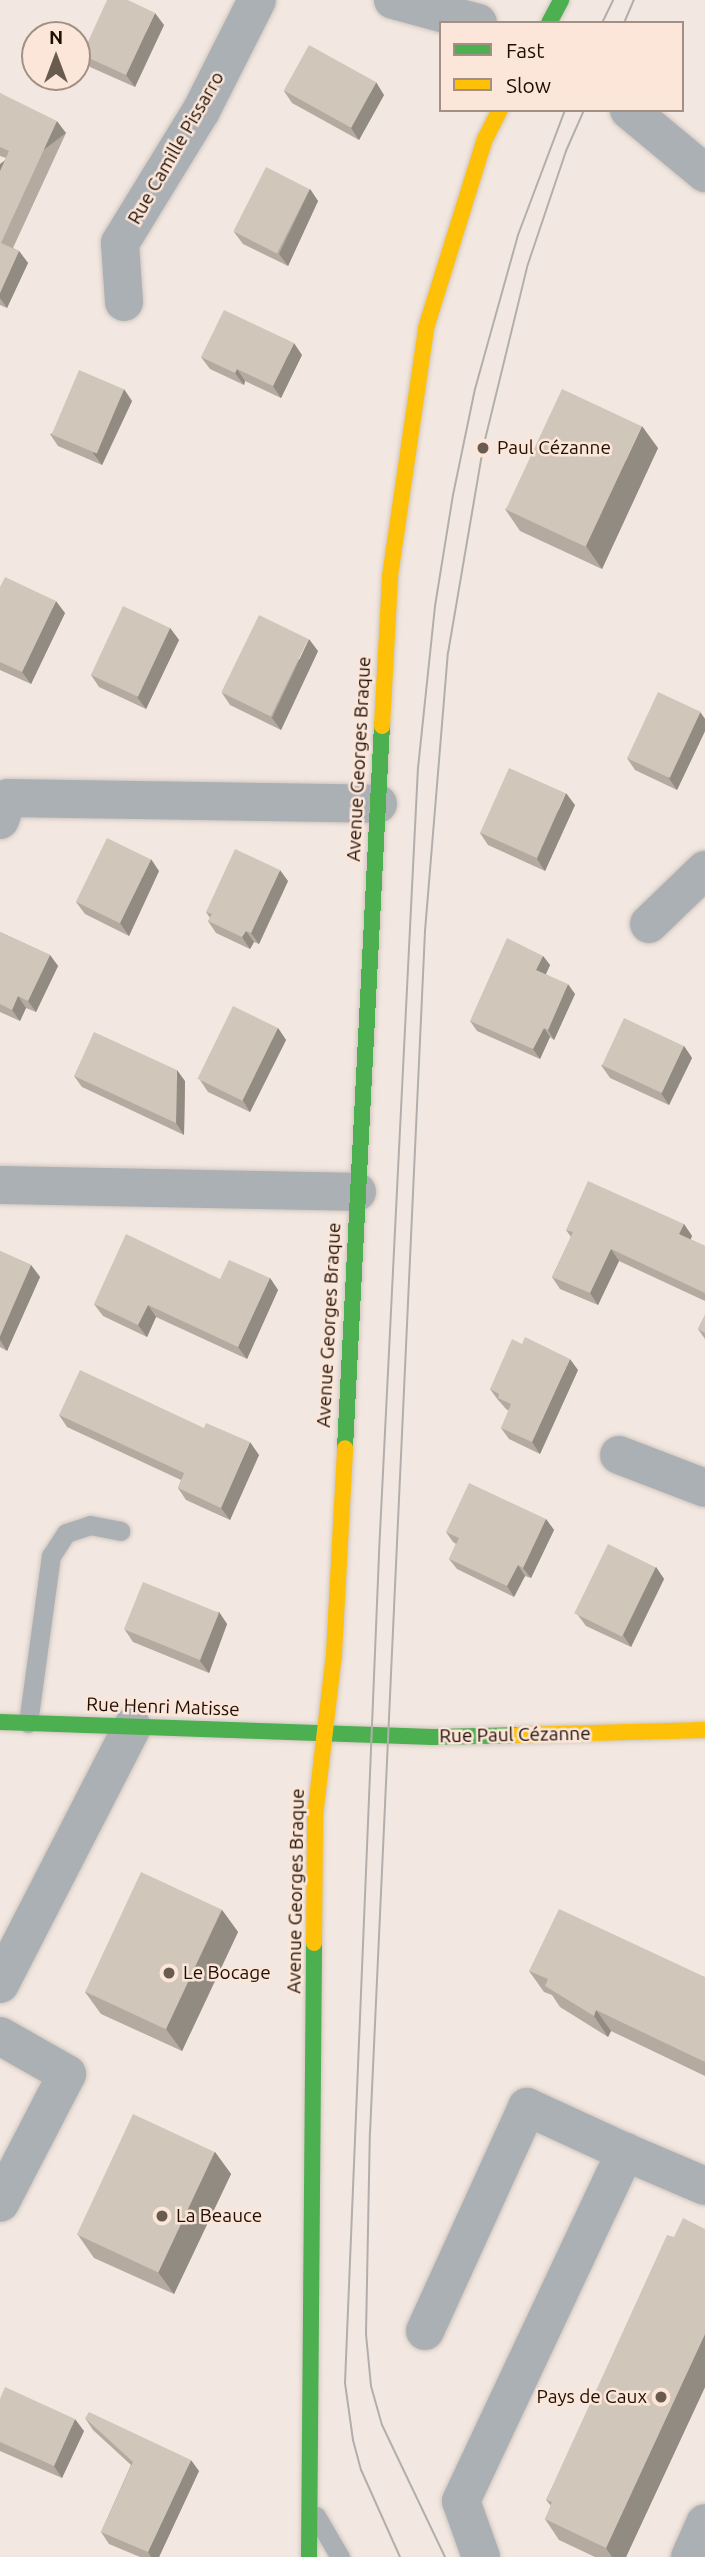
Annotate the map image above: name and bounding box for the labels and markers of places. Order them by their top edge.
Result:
place label: Paul Cézanne [497,437,611,459]
marker: Paul Cézanne [475,440,491,456]
place label: Le Bocage [183,1962,271,1984]
marker: Le Bocage [161,1965,177,1981]
place label: La Beauce [176,2205,262,2227]
marker: La Beauce [154,2208,170,2224]
place label: Pays de Caux [536,2386,647,2408]
marker: Pays de Caux [653,2389,669,2405]

